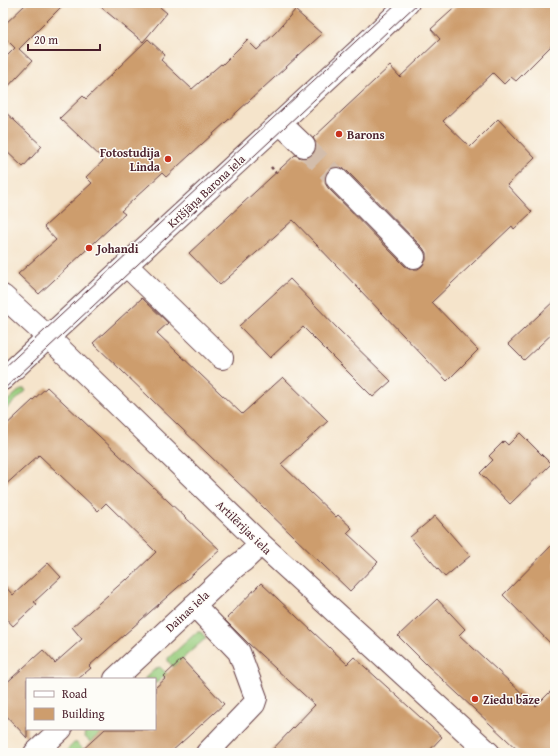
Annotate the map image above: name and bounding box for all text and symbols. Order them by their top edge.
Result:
scale bar [28,26,100,52]
text: 20 m [34,31,58,48]
place label: Barons [347,126,385,143]
marker: Barons [334,129,344,139]
place label: Fotostudija Linda [100,144,161,175]
street label: Krišjāņa Barona iela [163,150,249,232]
marker: Fotostudija Linda [163,154,173,164]
place label: Johandi [95,240,139,257]
marker: Johandi [84,243,94,253]
street label: Artilērijas iela [212,496,276,558]
street label: Dainas iela [161,586,213,636]
legend [26,678,156,730]
text: Road [62,685,88,702]
place label: Ziedu bāze [483,691,540,708]
marker: Ziedu bāze [470,694,480,704]
text: Building [62,705,105,722]

